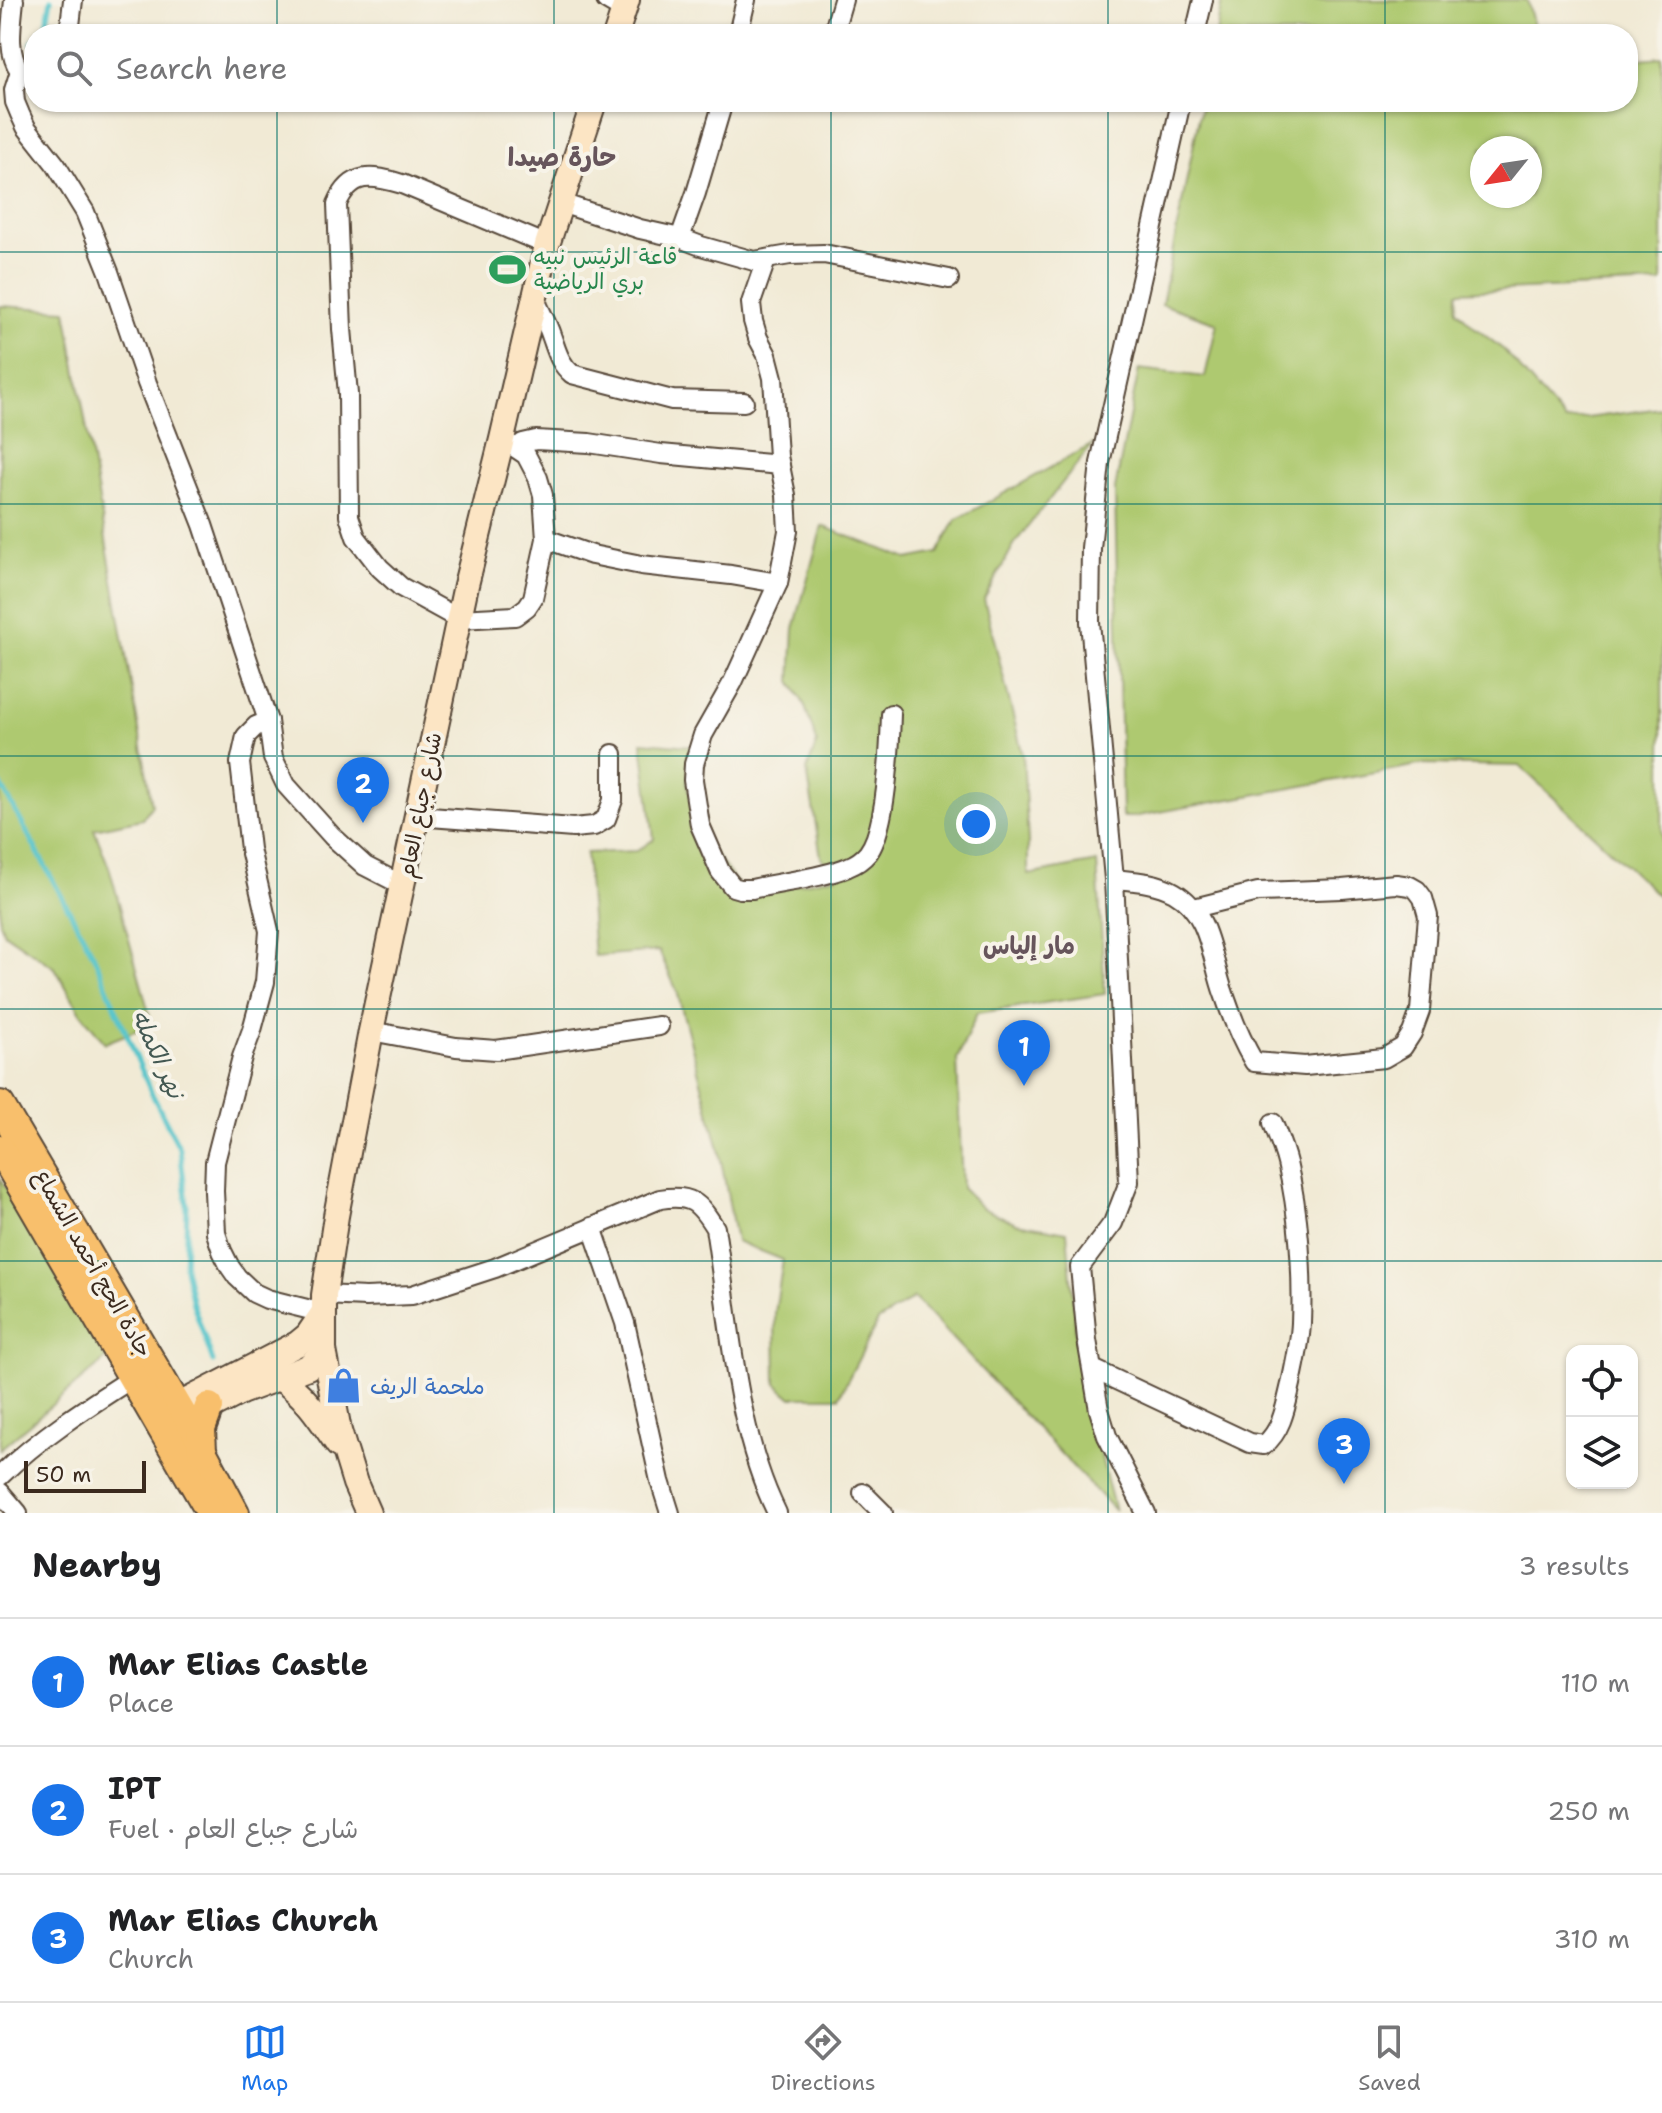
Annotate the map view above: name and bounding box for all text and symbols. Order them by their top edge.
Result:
search box [24,24,1638,112]
icon: search [52,46,96,90]
text: Search here [116,48,287,89]
north arrow [1470,136,1542,208]
district label: حارة صيدا [508,139,616,174]
place label: قاعة الرئيس نبيه بري الرياضية [534,242,677,298]
sports icon: قاعة الرئيس نبيه بري الرياضية [489,250,527,288]
street label: شارع جباع العام [392,730,451,881]
pin: 2 [337,757,389,823]
your location [956,804,996,844]
district label: مار إلياس [983,930,1075,962]
water label: نهر الكمله [124,1005,193,1106]
pin: 1 [998,1020,1050,1086]
street label: جادة الحج أحمد الشماع [26,1163,159,1363]
map controls [1566,1345,1638,1489]
button: locate [1566,1345,1638,1417]
shop icon: ملحمة الريف [325,1367,363,1405]
place label: ملحمة الريف [370,1372,485,1401]
button: layers [1566,1417,1638,1489]
pin: 3 [1318,1418,1370,1484]
scale bar [24,1457,146,1493]
text: 50 m [36,1460,91,1489]
text: Nearby [32,1542,162,1588]
text: 3 results [1518,1548,1630,1583]
text: Mar Elias Castle [108,1644,368,1685]
text: 1 [52,1665,64,1700]
text: 110 m [1560,1665,1630,1700]
text: Place [108,1685,174,1720]
text: IPT [108,1768,161,1809]
text: 2 [49,1793,67,1828]
text: 250 m [1547,1793,1630,1828]
text: Fuel · شارع جباع العام [108,1811,358,1846]
text: Mar Elias Church [108,1900,378,1941]
text: 3 [49,1921,67,1956]
text: 310 m [1554,1921,1630,1956]
text: Church [108,1941,194,1976]
tab: Map [241,2020,288,2097]
tab: Directions [771,2020,876,2097]
tab: Saved [1358,2020,1421,2097]

